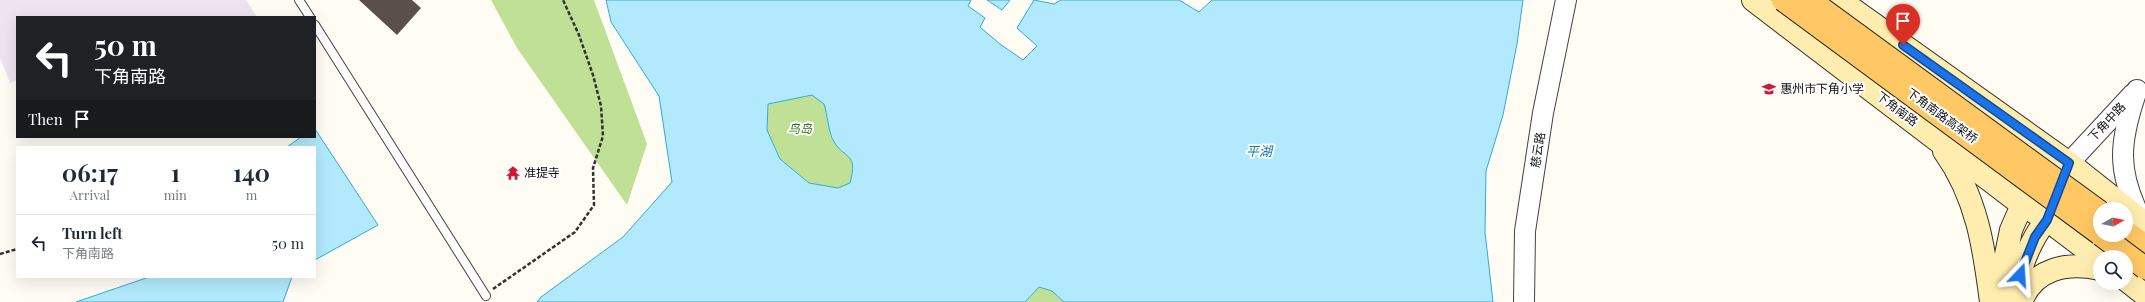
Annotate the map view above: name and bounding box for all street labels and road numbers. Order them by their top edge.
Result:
street label: 下角南路高架桥 [1904,84,1981,146]
street label: 下角南路 [1874,87,1922,129]
street label: 下角中路 [2084,98,2128,144]
street label: 慈云路 [1526,131,1548,169]

